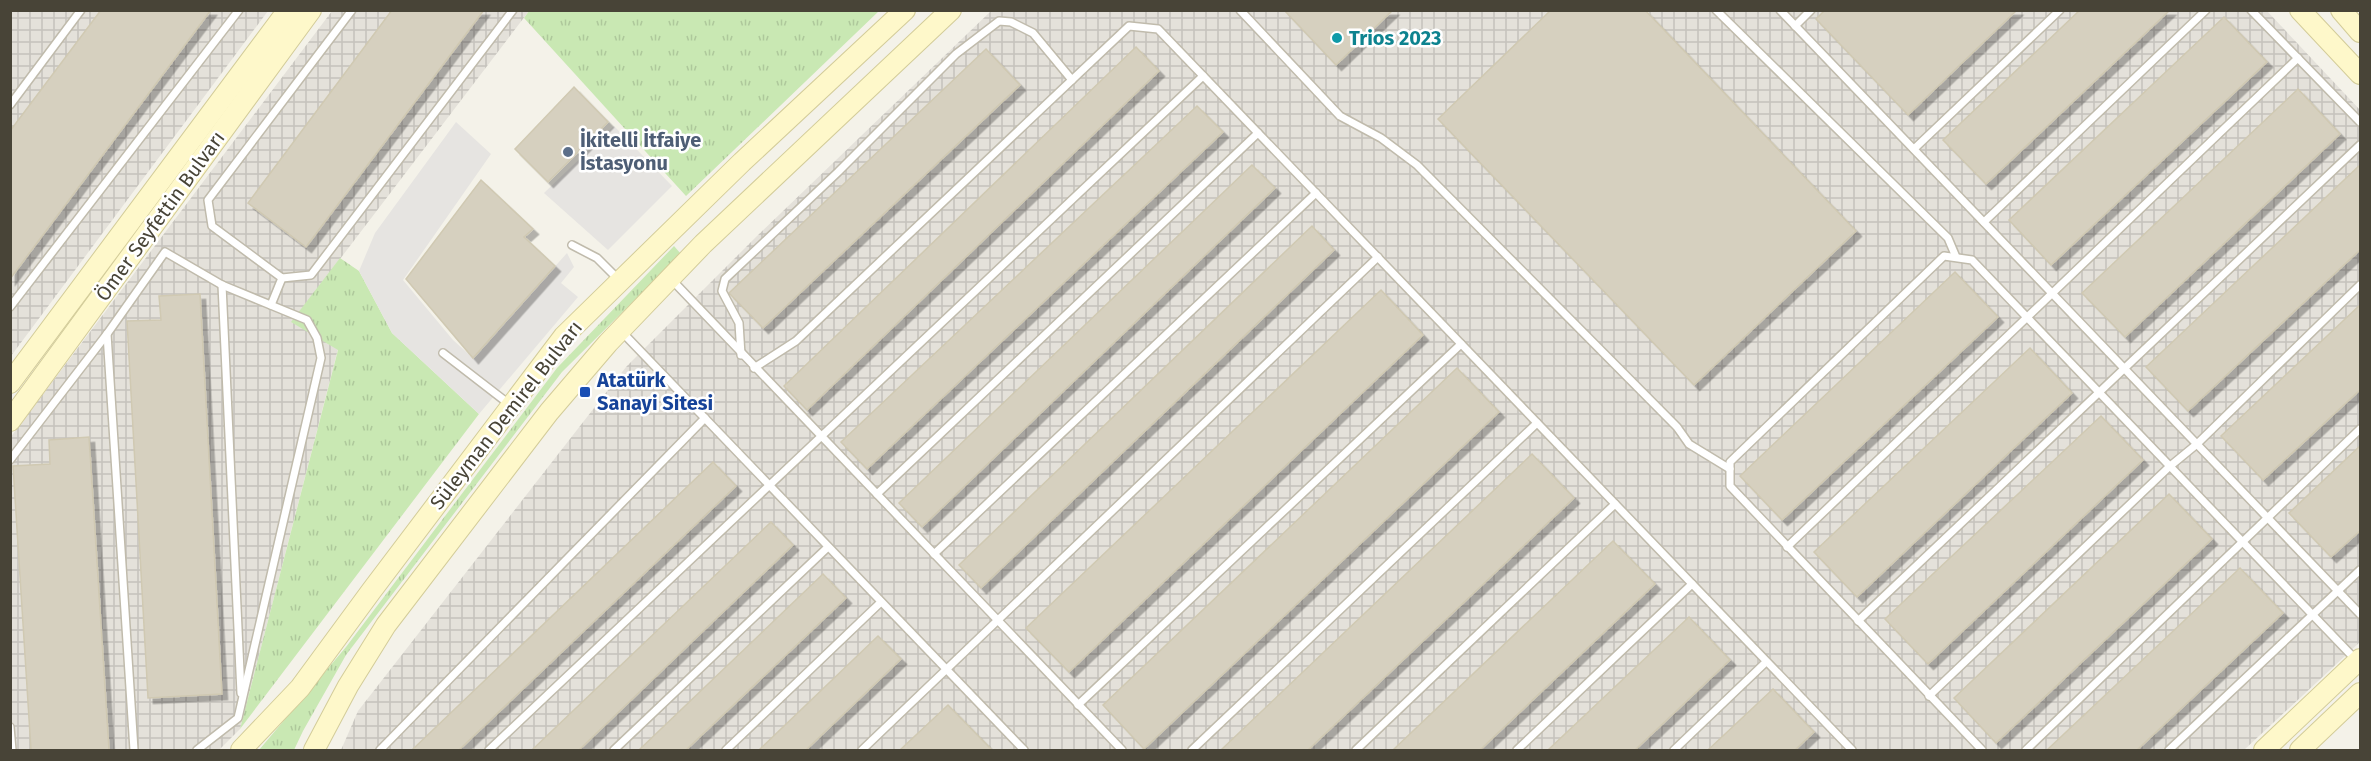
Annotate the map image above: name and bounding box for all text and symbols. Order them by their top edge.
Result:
place label: Trios 2023 [1349,26,1441,50]
marker: Trios 2023 [1330,31,1344,45]
street label: Ömer Seyfettin Bulvarı [90,126,230,306]
place label: İkitelli İtfaiye İstasyonu [580,128,701,175]
marker: İkitelli İtfaiye İstasyonu [561,145,575,159]
street label: Süleyman Demirel Bulvarı [425,316,587,514]
place label: Atatürk Sanayi Sitesi [596,368,713,415]
marker: Atatürk Sanayi Sitesi [578,385,592,399]

